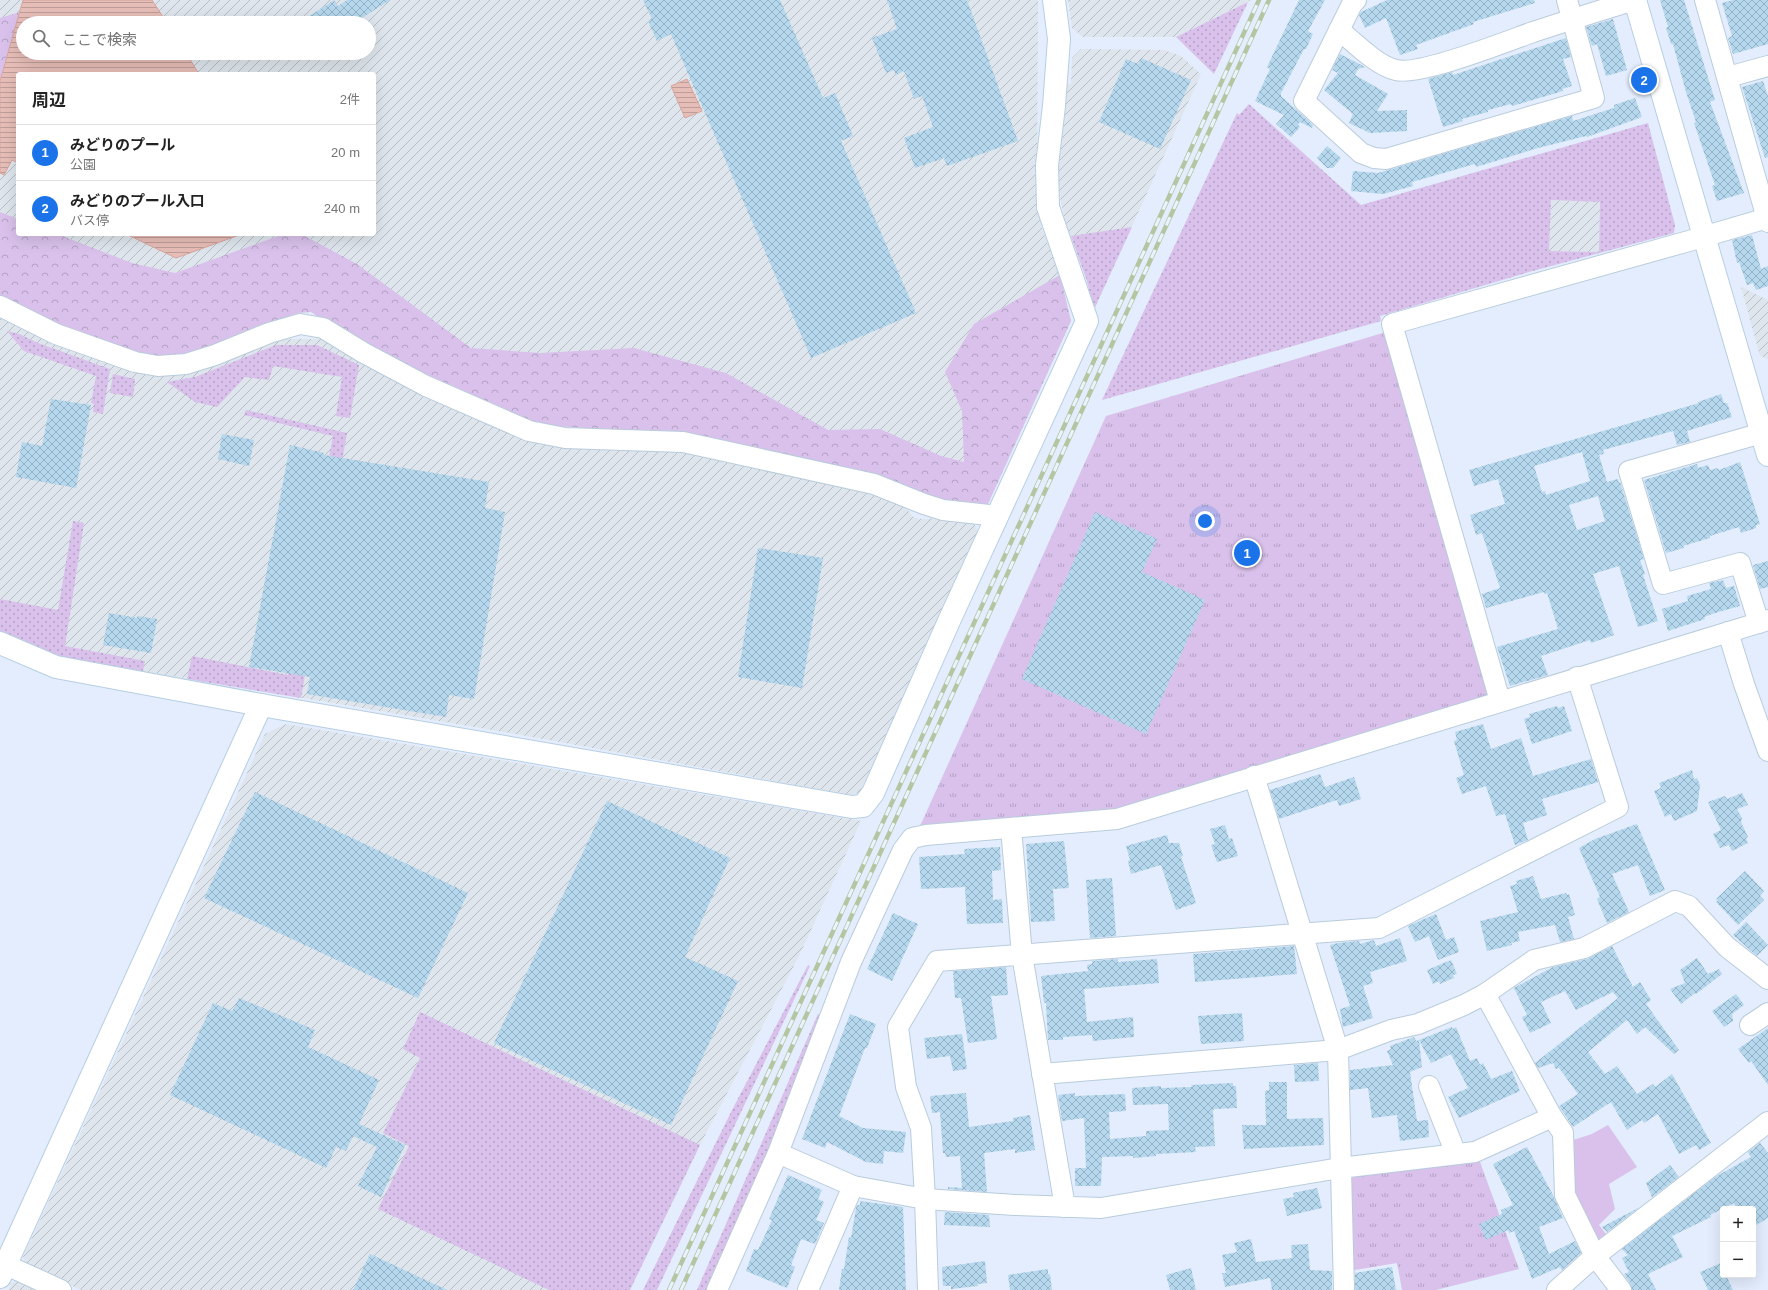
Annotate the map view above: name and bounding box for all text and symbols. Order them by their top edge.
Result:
search box [16,16,376,60]
icon: search [30,27,52,49]
text: ここで検索 [62,31,137,48]
pin: 2 [1631,65,1657,95]
text: 周辺 [32,91,66,110]
text: 2件 [340,92,360,107]
text: みどりのプール [70,136,175,153]
text: 1 [41,145,49,160]
text: 20 m [331,145,360,160]
text: 公園 [70,157,96,172]
text: みどりのプール入口 [70,192,205,209]
text: 2 [41,201,49,216]
text: 240 m [324,201,360,216]
text: バス停 [70,213,109,228]
your location [1195,511,1215,531]
pin: 1 [1234,538,1260,568]
map controls [1720,1206,1756,1278]
button: + [1720,1206,1756,1242]
button: − [1720,1242,1756,1278]

